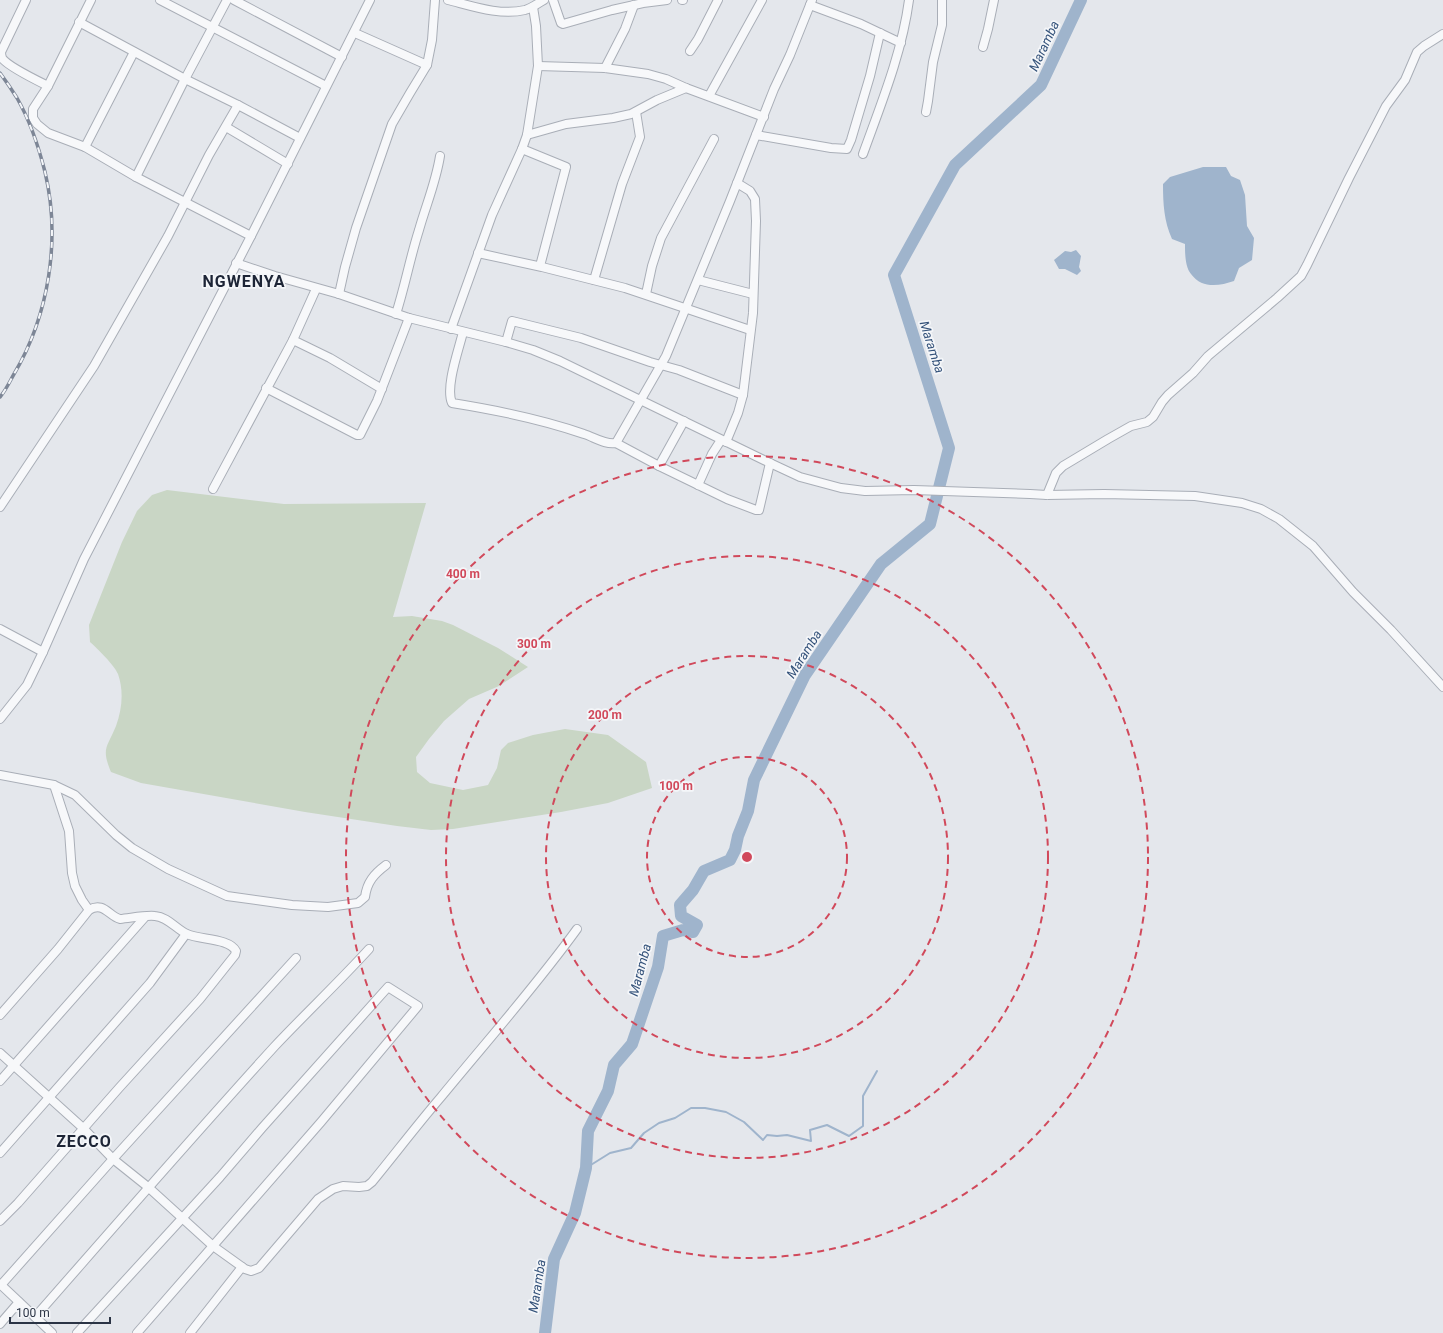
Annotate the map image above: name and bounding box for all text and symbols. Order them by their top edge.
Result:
water label: Maramba [1026,18,1062,74]
district label: NGWENYA [203,272,285,291]
water label: Maramba [917,319,947,375]
text: 400 m [446,567,480,581]
water label: Maramba [783,627,825,681]
text: 300 m [517,637,551,651]
text: 200 m [588,708,622,722]
text: 100 m [659,779,693,793]
centre of rings [740,850,754,864]
water label: Maramba [626,942,654,998]
district label: ZECCO [56,1132,112,1151]
water label: Maramba [525,1258,549,1314]
scale bar [10,1299,110,1325]
text: 100 m [16,1306,50,1320]

